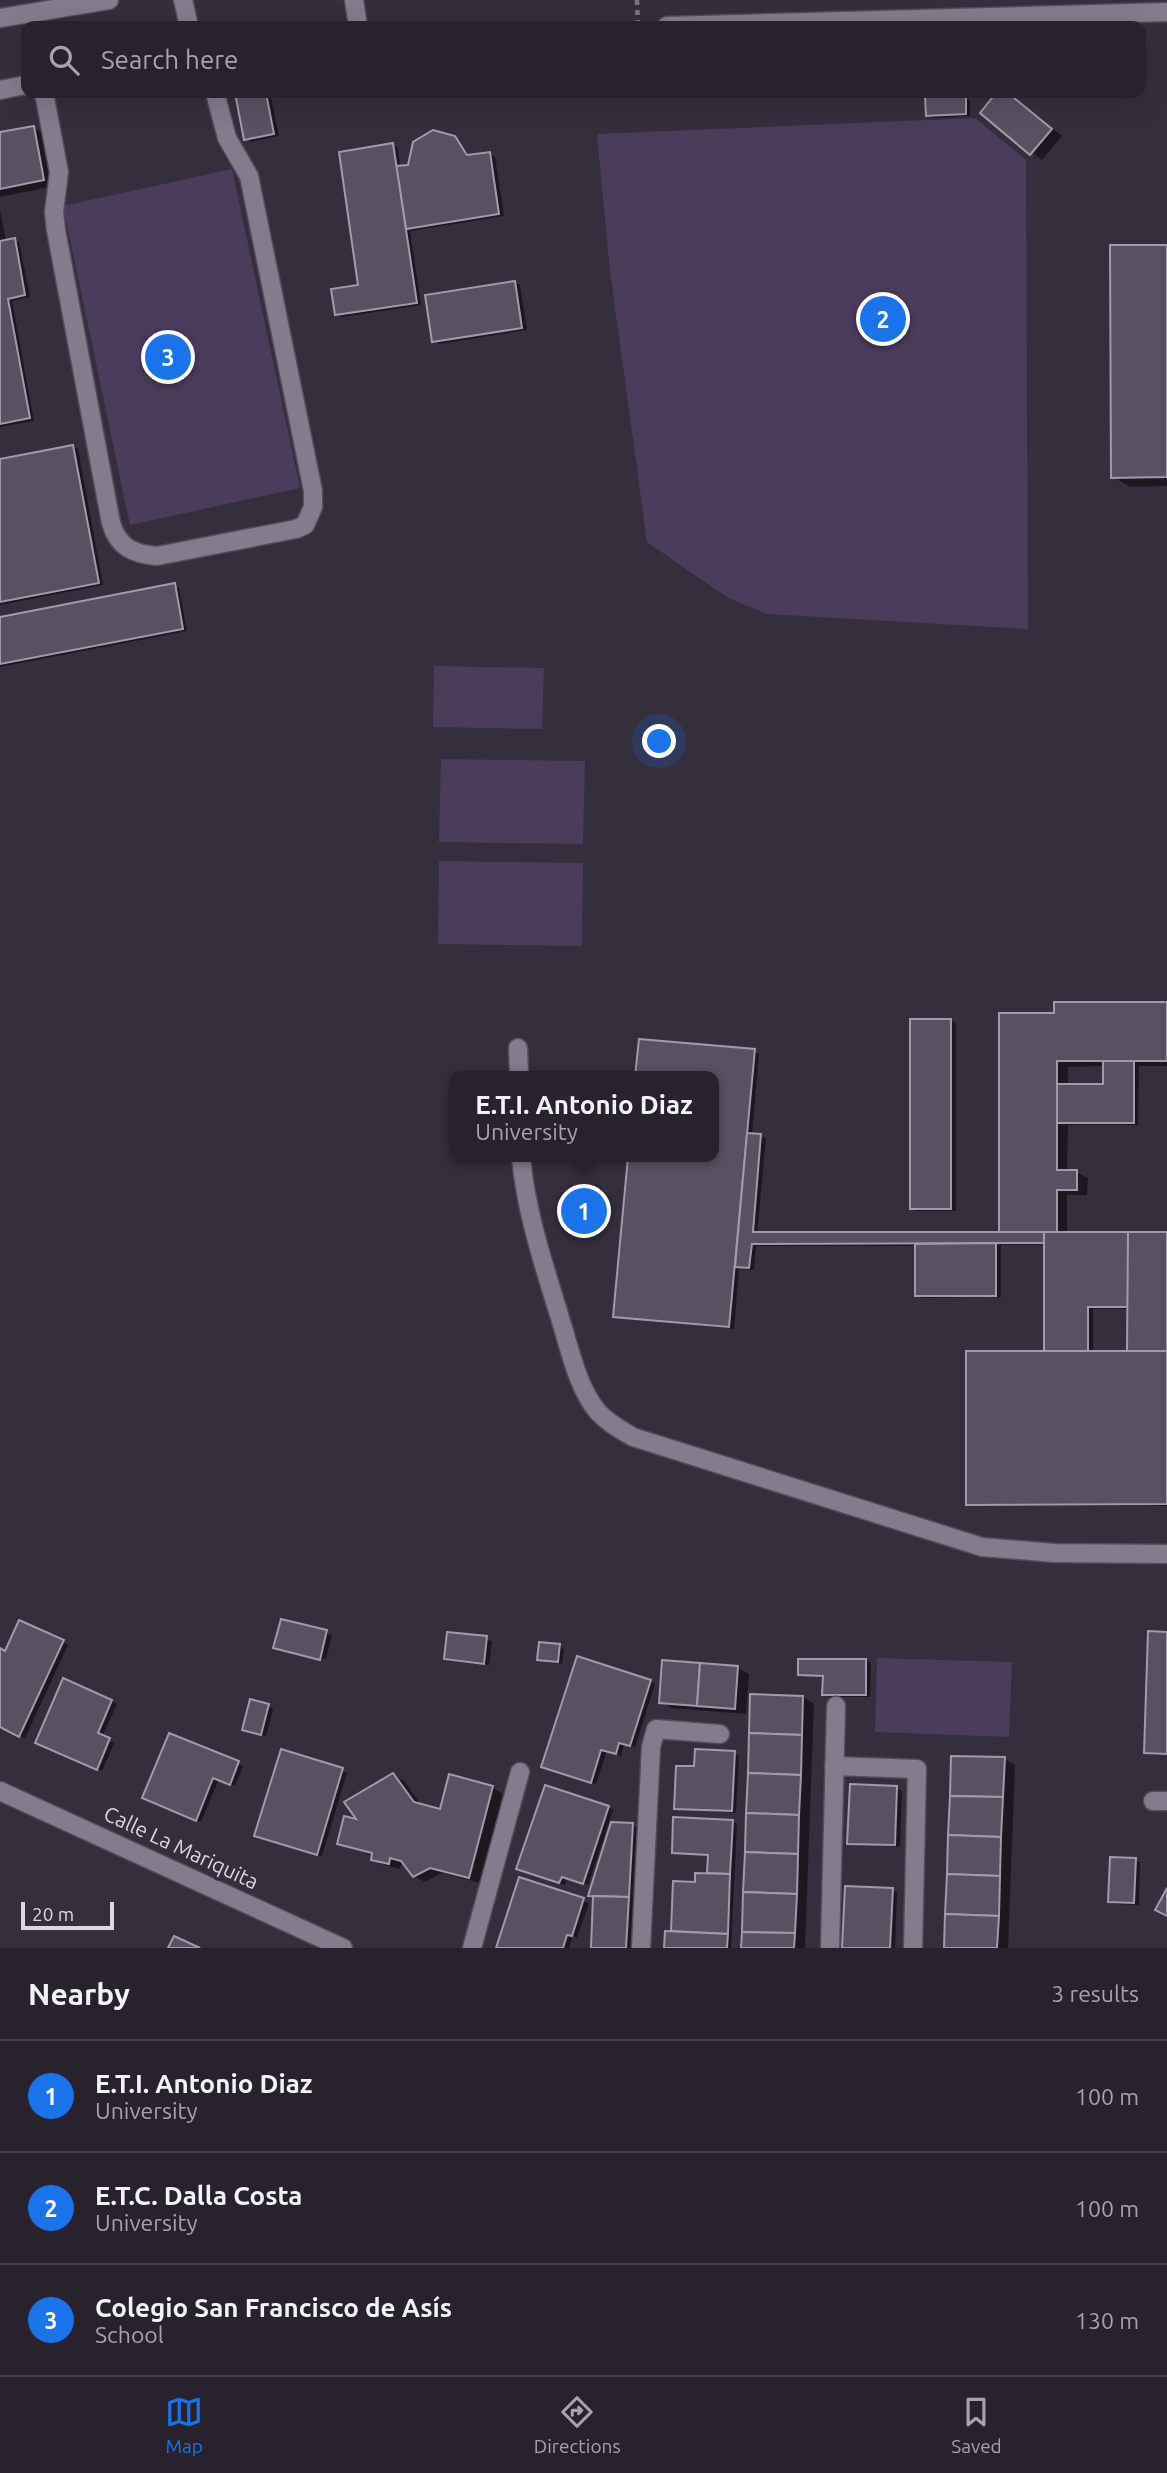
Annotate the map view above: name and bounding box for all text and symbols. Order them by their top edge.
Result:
search box [21,21,1146,98]
icon: search [45,41,83,79]
text: Search here [101,45,238,74]
pin: 2 [860,293,906,345]
pin: 3 [145,331,191,383]
your location [642,724,676,758]
popup [449,1071,719,1162]
text: E.T.I. Antonio Diaz [475,1090,693,1119]
text: University [475,1119,578,1144]
pin: 1 [561,1185,607,1237]
street label: Calle La Mariquita [100,1801,263,1893]
scale bar [21,1899,114,1931]
text: 20 m [32,1903,74,1925]
text: Nearby [28,1977,130,2011]
text: 3 results [1051,1981,1139,2006]
text: E.T.I. Antonio Diaz [95,2069,313,2098]
text: 1 [45,2084,57,2109]
text: 100 m [1075,2084,1139,2109]
text: University [95,2098,198,2123]
text: E.T.C. Dalla Costa [95,2181,302,2210]
text: 2 [45,2196,57,2221]
text: 100 m [1075,2196,1139,2221]
text: University [95,2210,198,2235]
text: Colegio San Francisco de Asís [95,2293,452,2322]
text: 3 [45,2308,57,2333]
text: 130 m [1075,2308,1139,2333]
text: School [95,2322,164,2347]
tab: Map [165,2393,203,2457]
tab: Directions [534,2393,621,2457]
tab: Saved [951,2393,1002,2457]

